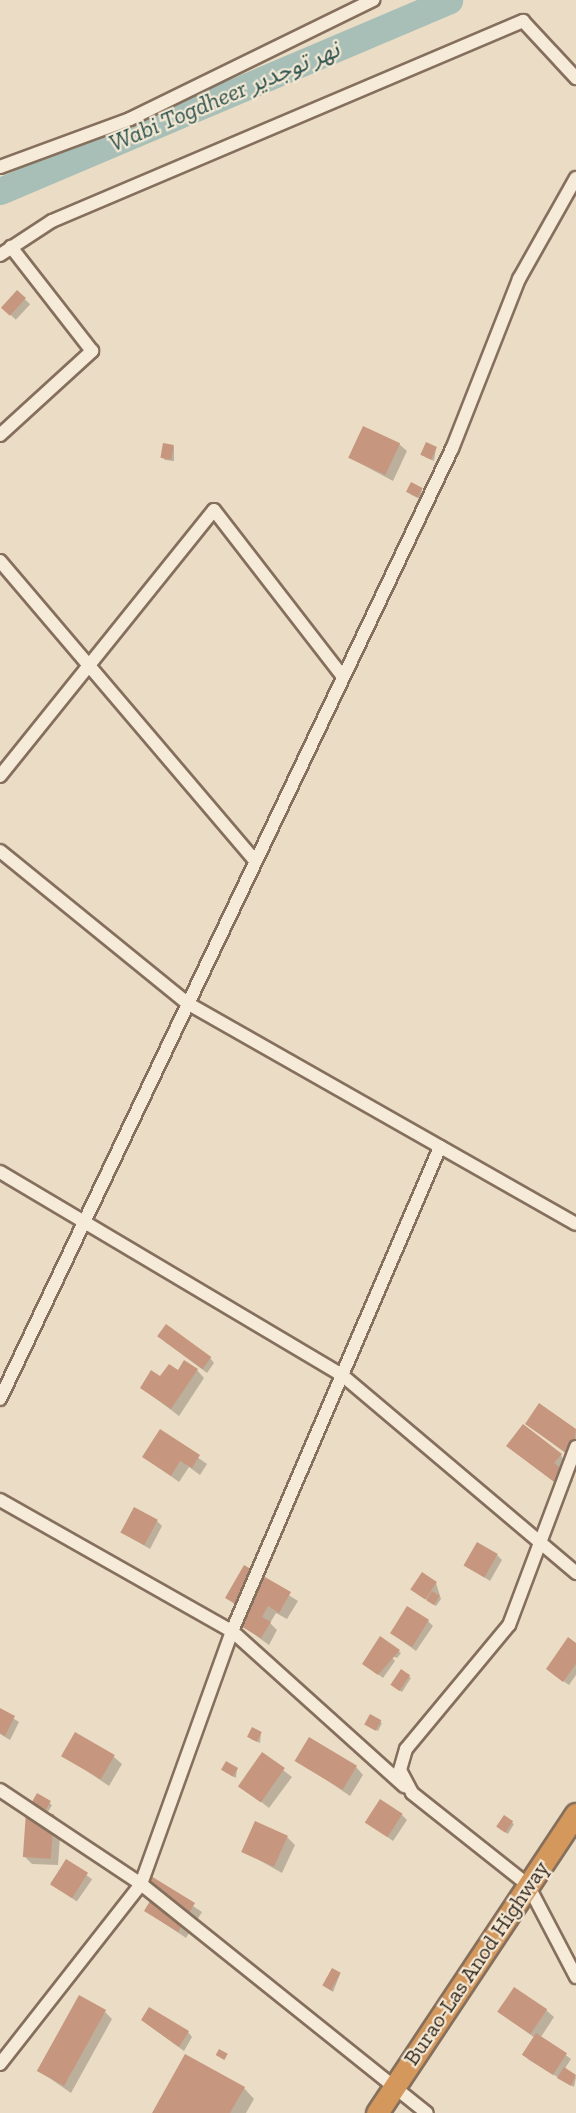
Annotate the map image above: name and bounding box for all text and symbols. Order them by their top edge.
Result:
water label: Wabi Togdheer نهر توجدير [104,34,344,158]
street label: Burao-Las Anod Highway [398,1856,554,2070]

